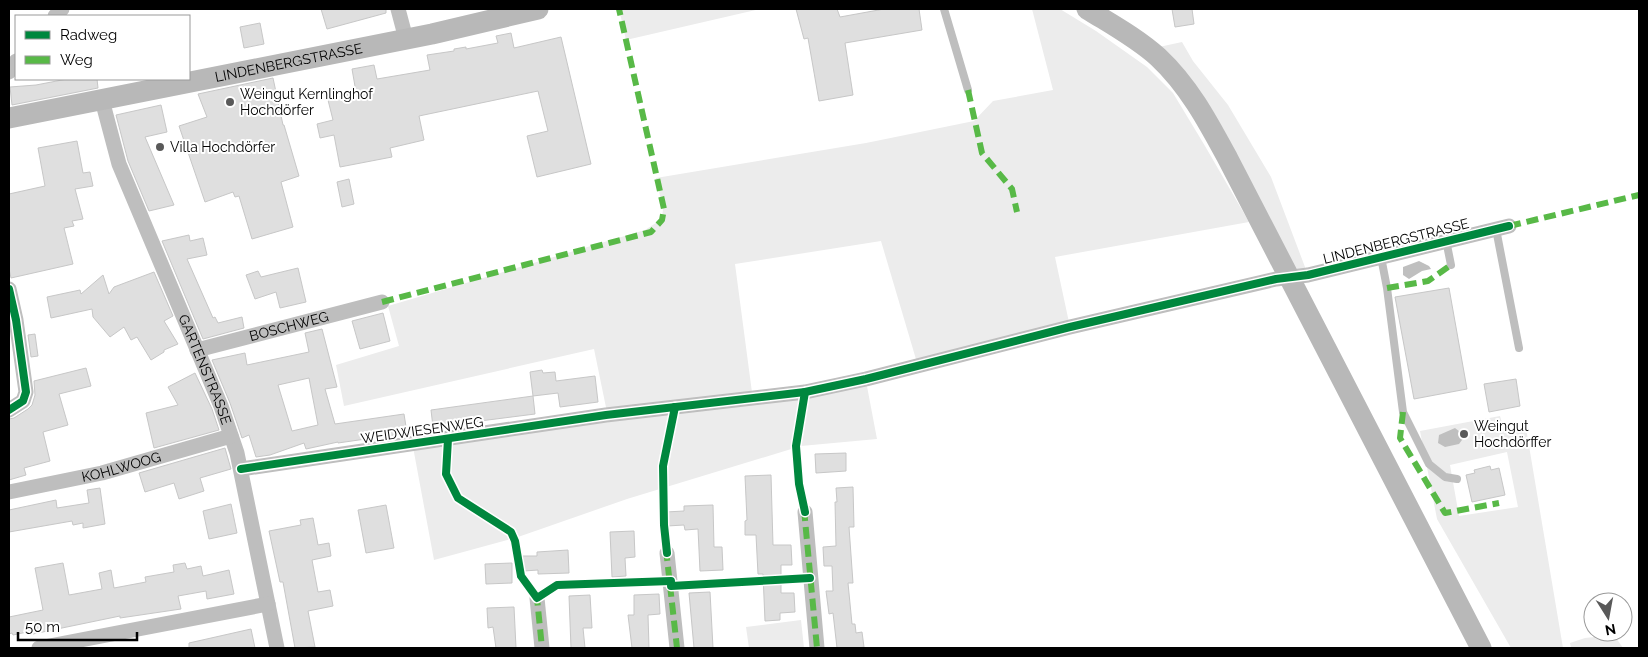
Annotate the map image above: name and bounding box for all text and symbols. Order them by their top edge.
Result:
legend [15,15,190,80]
text: Radweg [60,26,117,44]
street label: LINDENBERGSTRASSE [213,40,364,85]
text: Weg [60,51,93,69]
place label: Weingut Kernlinghof Hochdörfer [240,86,374,118]
marker: Weingut Kernlinghof Hochdörfer [224,96,236,108]
place label: Villa Hochdörfer [170,139,275,155]
marker: Villa Hochdörfer [154,141,166,153]
street label: LINDENBERGSTRASSE [1321,215,1471,267]
street label: BOSCHWEG [248,308,330,344]
street label: GARTENSTRASSE [175,312,235,426]
street label: WEIDWIESENWEG [360,413,484,447]
place label: Weingut Hochdörffer [1474,418,1551,450]
marker: Weingut Hochdörffer [1458,428,1470,440]
street label: KOHLWOOG [80,449,163,485]
north arrow [1583,592,1633,642]
scale bar [18,610,136,642]
text: 50 m [25,618,60,636]
text: N [1604,621,1617,639]

